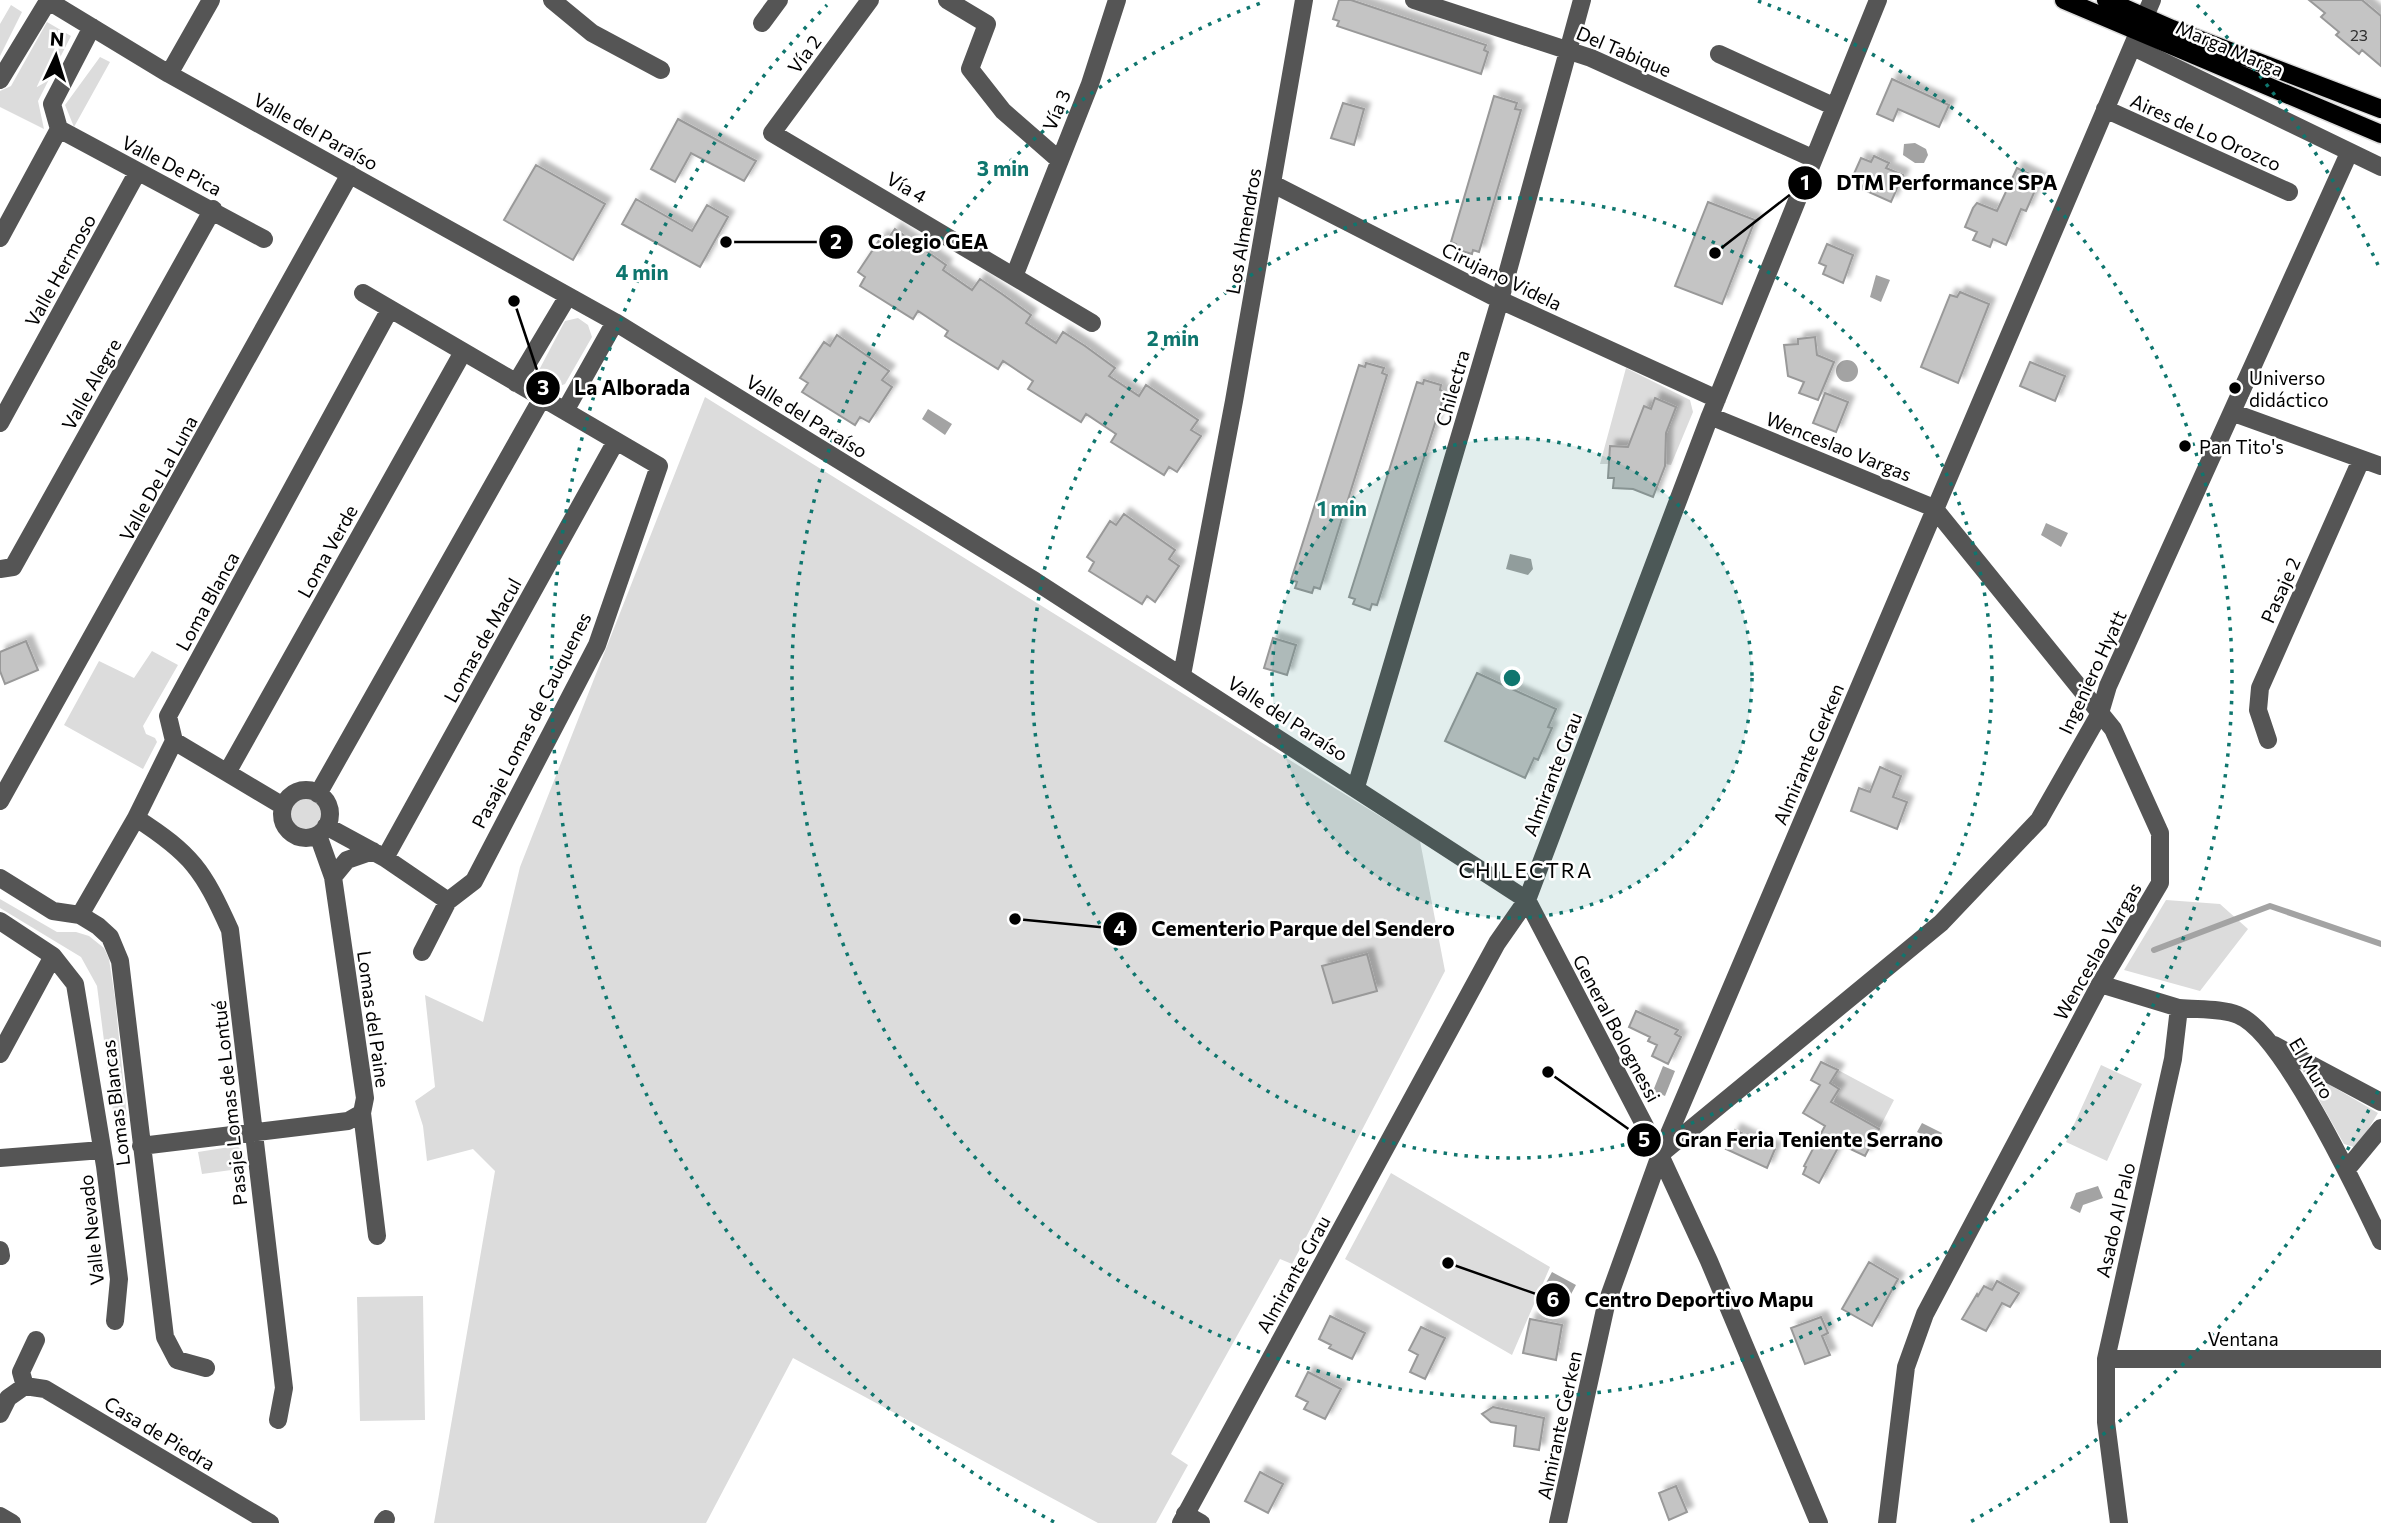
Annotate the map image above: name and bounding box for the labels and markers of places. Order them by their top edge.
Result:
callout: DTM Performance SPA [1788,162,2072,204]
callout: Colegio GEA [819,221,1002,263]
place label: Universo didáctico [2249,366,2329,411]
callout: La Alborada [525,367,704,409]
marker: Universo didáctico [2227,380,2243,396]
place label: Pan Tito's [2199,435,2284,458]
marker: Pan Tito's [2177,438,2193,454]
centre of rings [1500,666,1524,690]
callout: Cementerio Parque del Sendero [1103,908,1469,950]
callout: Gran Feria Teniente Serrano [1626,1119,1957,1161]
callout: Centro Deportivo Mapu [1535,1279,1828,1321]

